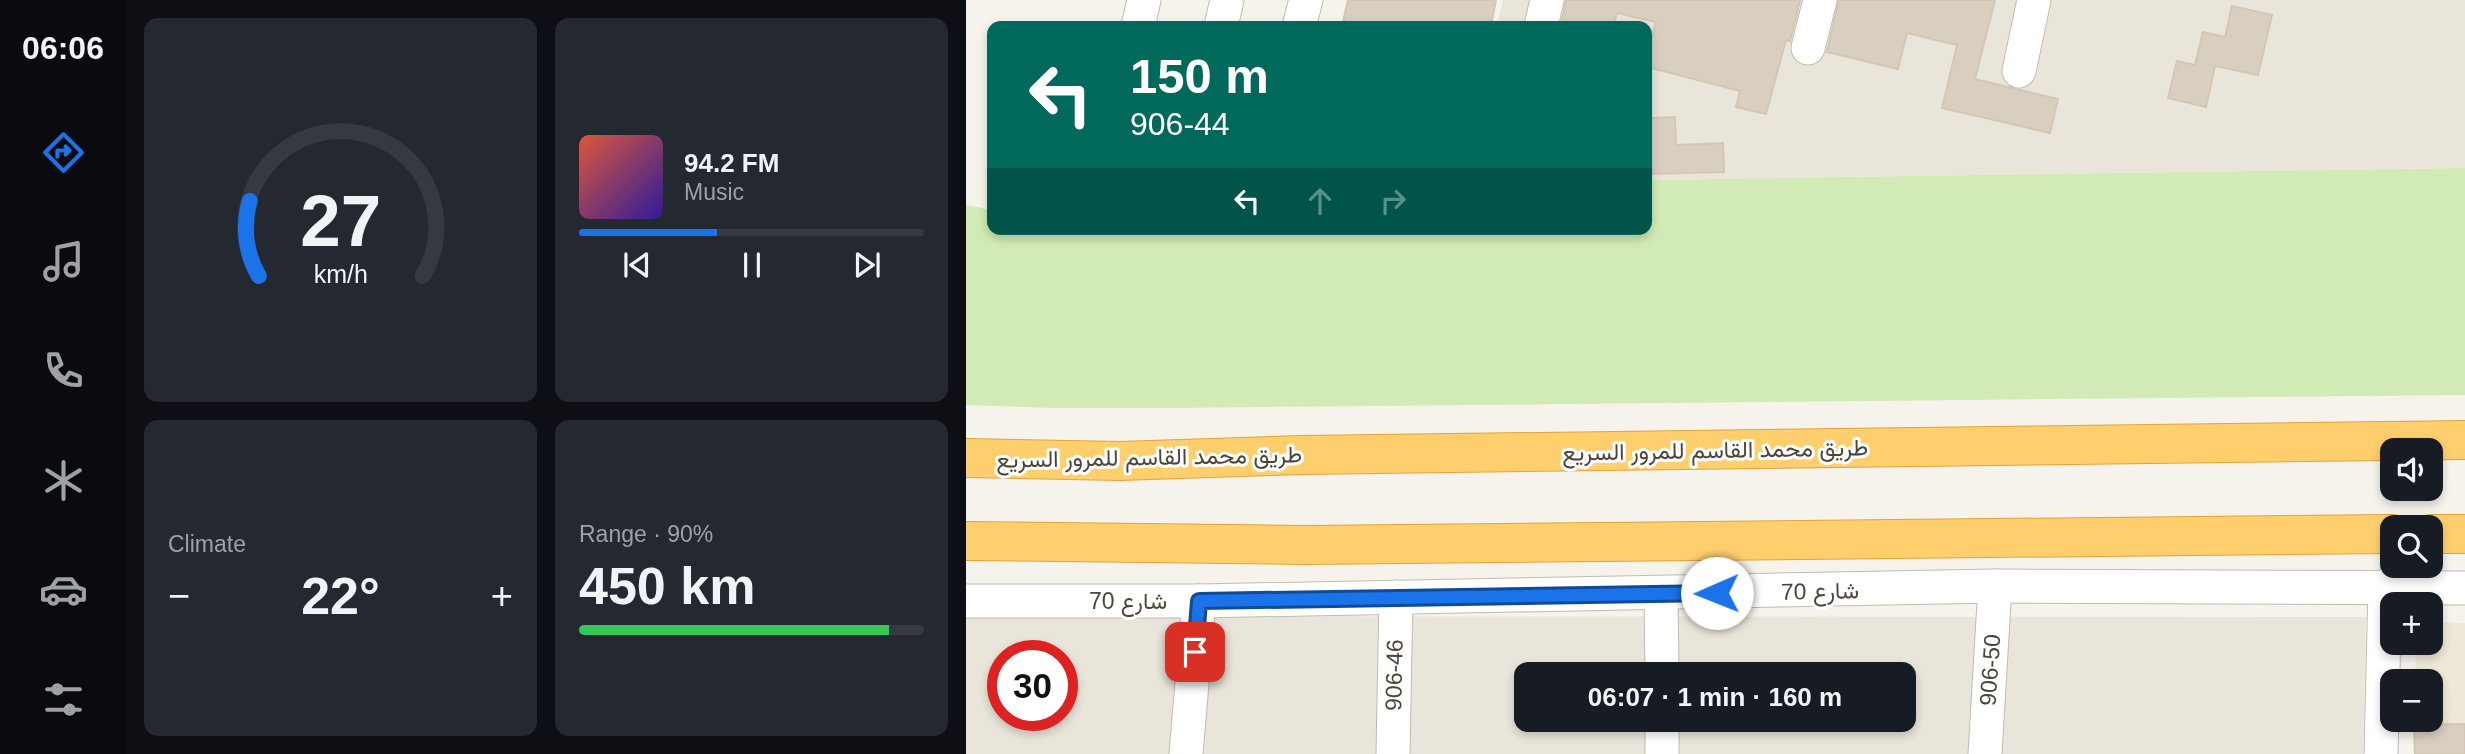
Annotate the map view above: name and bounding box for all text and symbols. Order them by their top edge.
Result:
text: 06:06 [22,30,104,66]
icon: left [1015,49,1106,140]
text: 150 m [1130,49,1269,103]
text: 906-44 [1130,106,1230,142]
icon: directions [39,128,88,177]
text: 94.2 FM [684,148,779,178]
text: Music [684,179,744,205]
text: 27 [300,180,381,261]
icon: left [1228,182,1266,220]
icon: ahead [1301,182,1339,220]
icon: right [1374,182,1412,220]
icon: music [39,237,88,286]
icon: previous [618,246,656,284]
icon: pause [733,246,771,284]
icon: next [848,246,886,284]
text: km/h [313,260,368,288]
icon: phone [39,346,88,395]
street label: طريق محمد القاسم للمرور السريع [1562,434,1868,469]
map controls [2380,438,2443,732]
button: sound [2380,438,2443,501]
street label: طريق محمد القاسم للمرور السريع [996,441,1302,476]
icon: climate [39,456,88,505]
button: search [2380,515,2443,578]
text: Range · 90% [579,521,713,547]
text: Climate [168,531,246,557]
position arrow [1680,556,1754,630]
text: 450 km [579,557,755,615]
icon: car [39,565,88,614]
text: 22° [301,567,380,625]
text: − [168,575,190,617]
text: + [491,575,513,617]
street label: شارع 70 [1781,577,1859,608]
street label: شارع 70 [1089,588,1167,617]
button: + [2380,592,2443,655]
pin [1165,622,1225,682]
icon: arrive [1176,633,1214,671]
street label: 906-50 [1975,633,2005,707]
street label: 906-46 [1380,639,1408,711]
speed limit sign: 30 [987,640,1078,731]
button: − [2380,669,2443,732]
icon: filters [39,675,88,724]
text: 06:07 · 1 min · 160 m [1588,682,1842,712]

